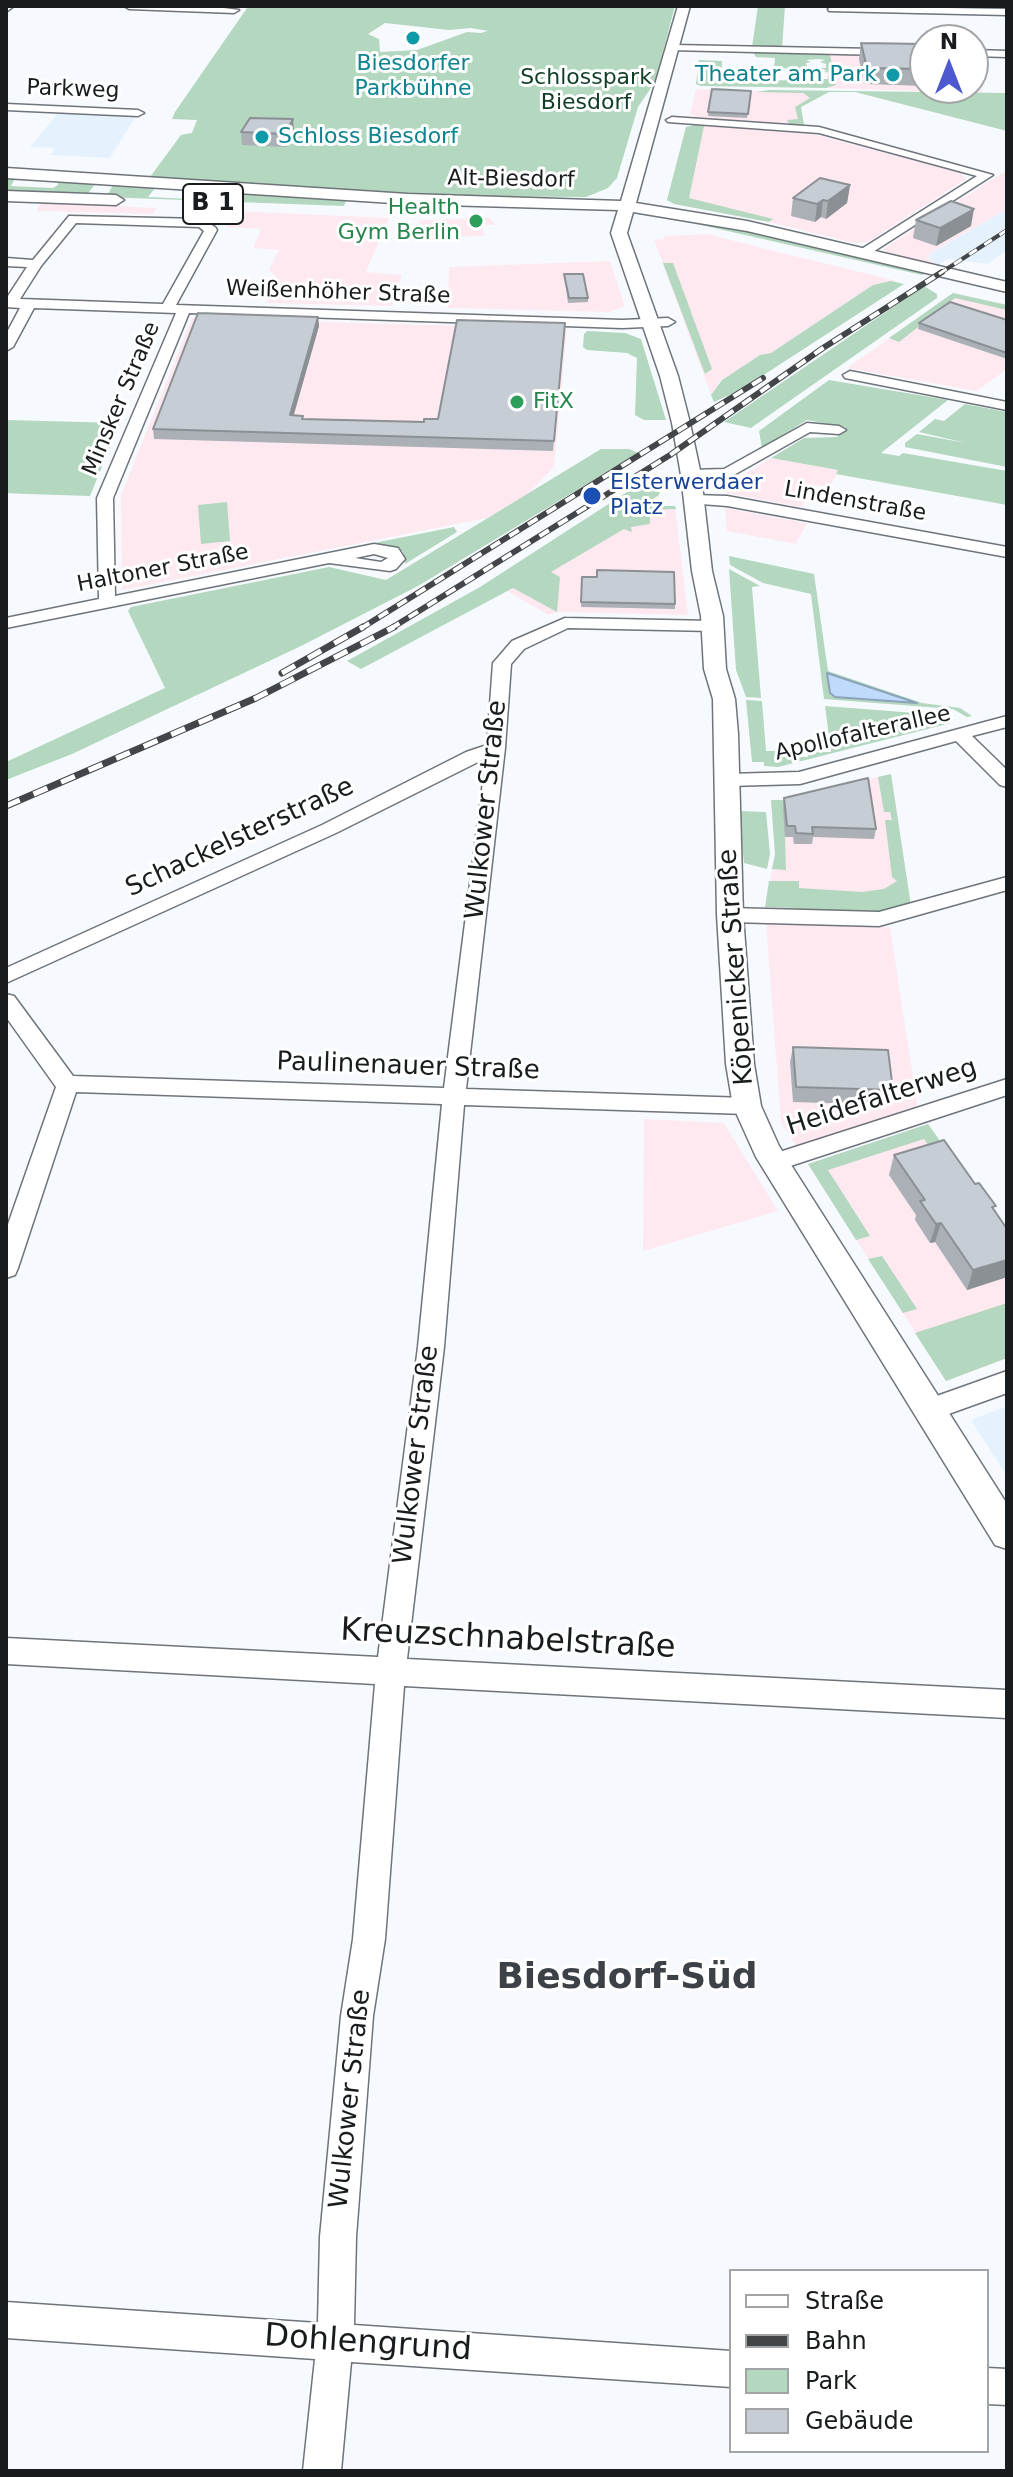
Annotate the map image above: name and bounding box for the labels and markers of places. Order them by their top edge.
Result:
marker: Biesdorfer Parkbühne [404,29,422,47]
place label: Biesdorfer Parkbühne [355,51,471,102]
place label: Theater am Park [695,62,877,88]
marker: Theater am Park [884,66,902,84]
place label: Schloss Biesdorf [278,124,458,150]
marker: Schloss Biesdorf [253,128,271,146]
place label: Health Gym Berlin [338,195,460,246]
marker: Health Gym Berlin [467,212,485,230]
place label: FitX [533,389,574,415]
marker: FitX [508,393,526,411]
place label: Elsterwerdaer Platz [610,470,763,522]
marker: Elsterwerdaer Platz [581,485,603,507]

